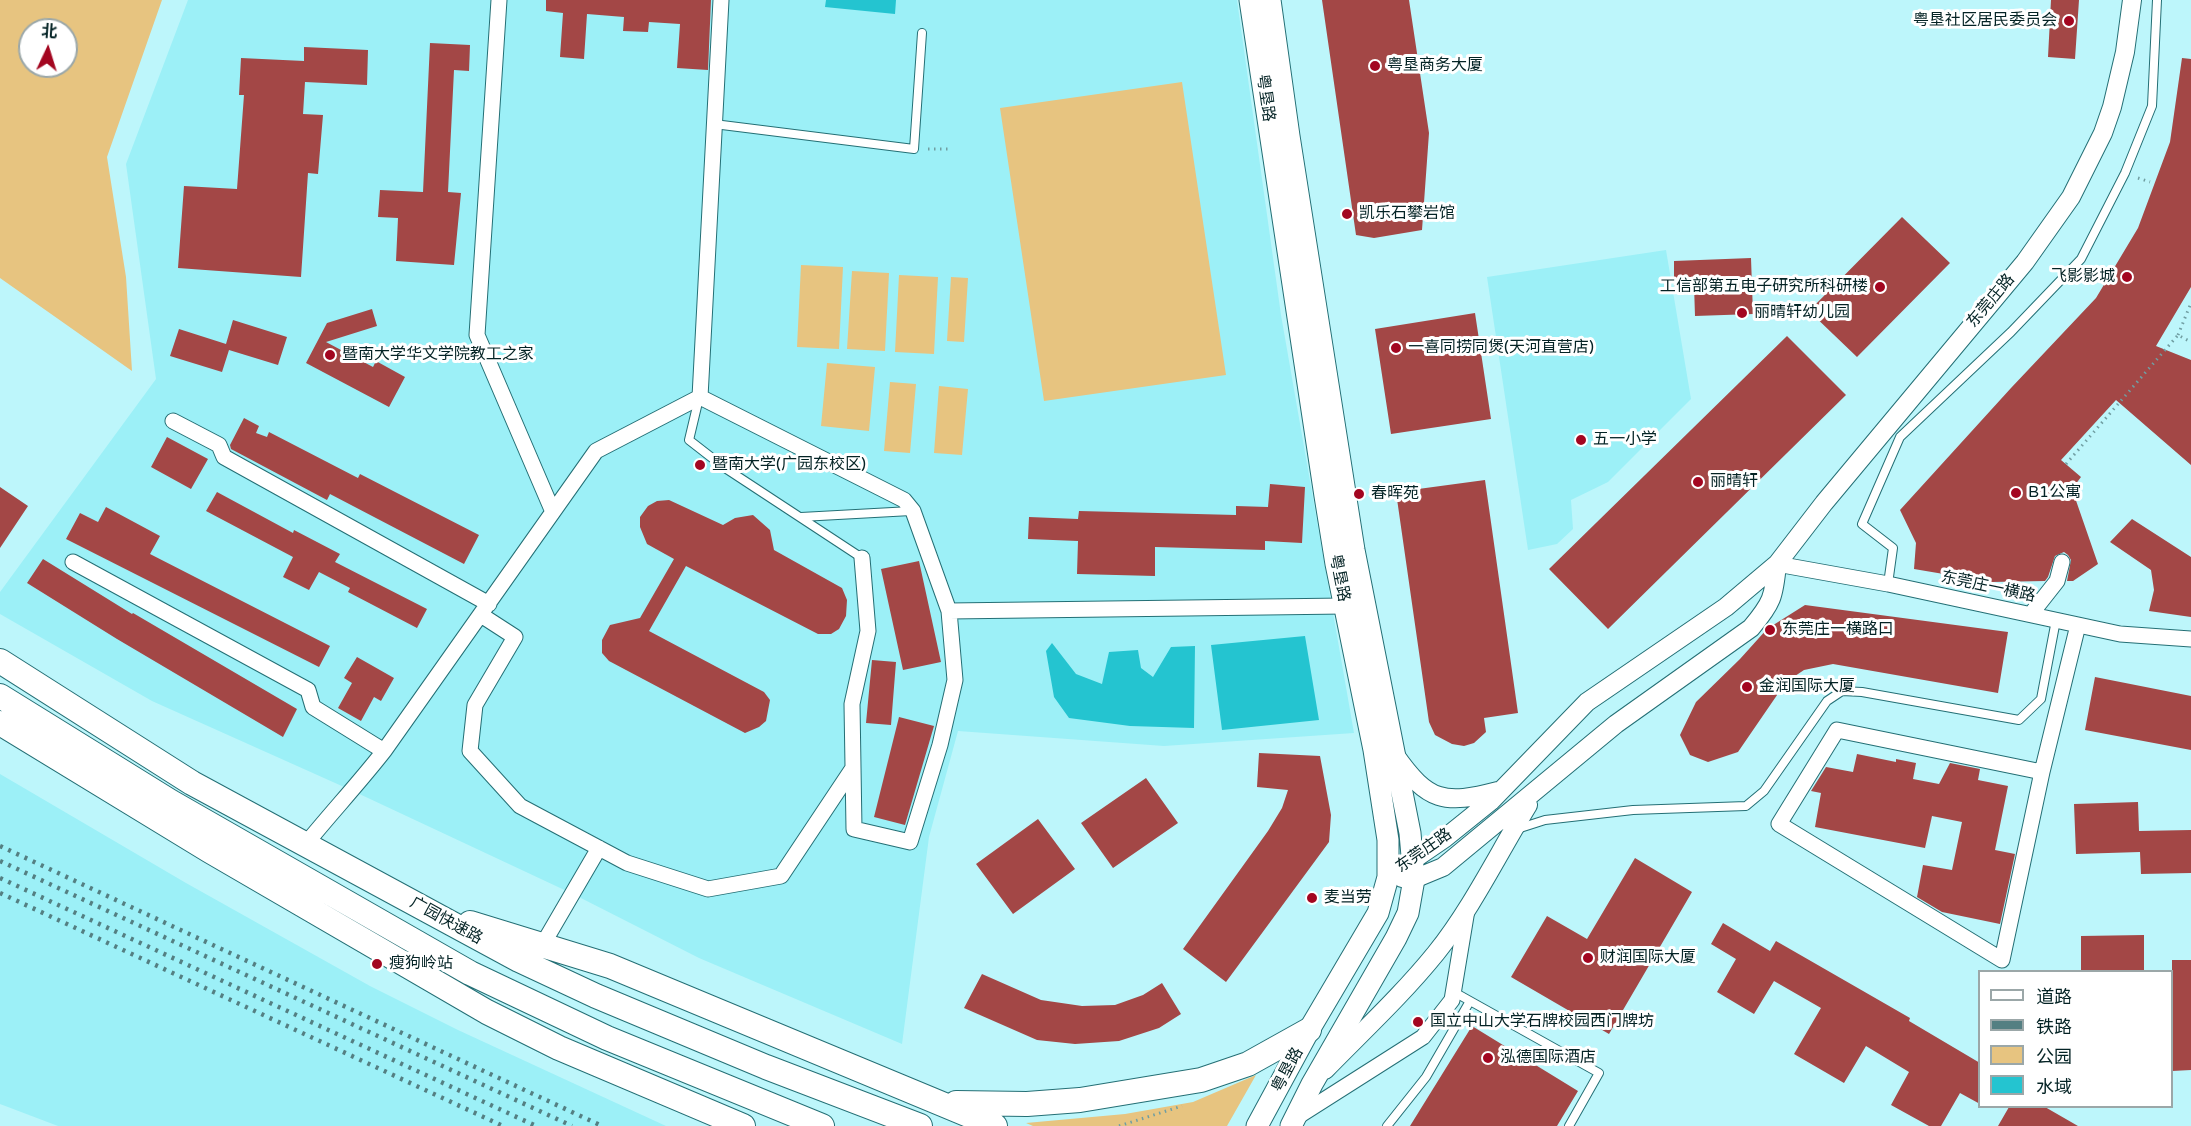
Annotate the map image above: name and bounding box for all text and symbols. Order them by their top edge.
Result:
place label: 粤垦社区居民委员会 [1913,11,2057,31]
marker: 粤垦社区居民委员会 [2062,14,2076,28]
north arrow [18,18,78,78]
text: 北 [40,22,58,43]
place label: 粤垦商务大厦 [1387,56,1483,76]
marker: 粤垦商务大厦 [1368,59,1382,73]
street label: 粤垦路 [1252,73,1278,123]
place label: 凯乐石攀岩馆 [1359,204,1455,224]
marker: 凯乐石攀岩馆 [1340,207,1354,221]
place label: 飞影影城 [2051,267,2115,287]
street label: 东莞庄路 [1963,270,2019,332]
marker: 飞影影城 [2120,270,2134,284]
place label: 工信部第五电子研究所科研楼 [1660,277,1868,297]
marker: 工信部第五电子研究所科研楼 [1873,280,1887,294]
place label: 丽晴轩幼儿园 [1754,303,1850,323]
marker: 丽晴轩幼儿园 [1735,306,1749,320]
place label: 一喜同捞同煲(天河直营店) [1408,338,1594,358]
marker: 一喜同捞同煲(天河直营店) [1389,341,1403,355]
place label: 暨南大学华文学院教工之家 [342,345,534,365]
marker: 暨南大学华文学院教工之家 [323,348,337,362]
place label: 五一小学 [1593,430,1657,450]
marker: 五一小学 [1574,433,1588,447]
place label: 暨南大学(广园东校区) [712,455,866,475]
marker: 暨南大学(广园东校区) [693,458,707,472]
place label: 丽晴轩 [1710,472,1758,492]
marker: 丽晴轩 [1691,475,1705,489]
place label: B1公寓 [2028,483,2081,503]
place label: 春晖苑 [1371,484,1419,504]
marker: B1公寓 [2009,486,2023,500]
marker: 春晖苑 [1352,487,1366,501]
street label: 粤垦路 [1325,553,1353,603]
street label: 东莞庄一横路 [1939,568,2037,606]
place label: 东莞庄一横路口 [1782,620,1894,640]
marker: 东莞庄一横路口 [1763,623,1777,637]
place label: 金润国际大厦 [1759,677,1855,697]
marker: 金润国际大厦 [1740,680,1754,694]
street label: 东莞庄路 [1392,825,1456,877]
place label: 麦当劳 [1324,888,1372,908]
marker: 麦当劳 [1305,891,1319,905]
street label: 广园快速路 [406,893,486,949]
place label: 财润国际大厦 [1600,948,1696,968]
marker: 财润国际大厦 [1581,951,1595,965]
place label: 瘦狗岭站 [389,954,453,974]
marker: 瘦狗岭站 [370,957,384,971]
legend [1978,970,2173,1108]
text: 道路 [2036,986,2072,1008]
place label: 国立中山大学石牌校园西门牌坊 [1430,1012,1654,1032]
marker: 国立中山大学石牌校园西门牌坊 [1411,1015,1425,1029]
text: 铁路 [2036,1016,2072,1038]
street label: 粤垦路 [1268,1044,1308,1096]
text: 公园 [2036,1046,2072,1068]
place label: 泓德国际酒店 [1500,1048,1596,1068]
marker: 泓德国际酒店 [1481,1051,1495,1065]
text: 水域 [2036,1076,2072,1098]

